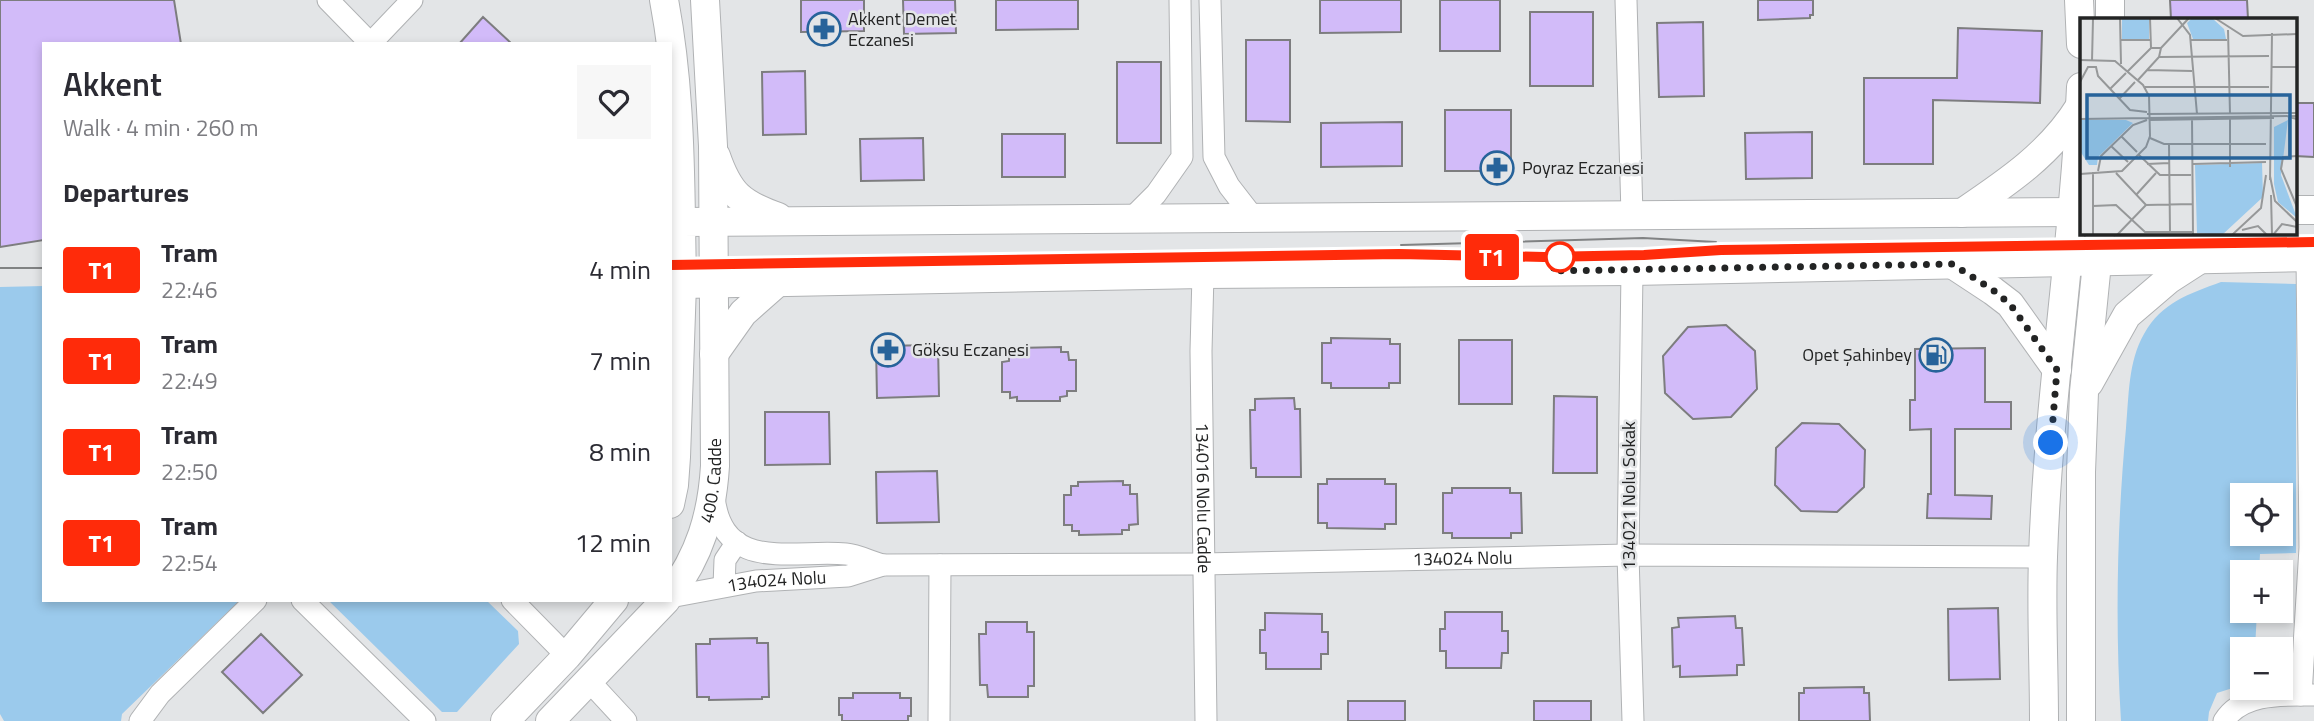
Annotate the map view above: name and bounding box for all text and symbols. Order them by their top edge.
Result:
place label: Akkent Demet Eczanesi [848,5,957,53]
pharmacy icon: Akkent Demet Eczanesi [805,10,843,48]
inset map [2080,18,2296,234]
text: Akkent [63,59,162,109]
button: heart [577,65,651,139]
text: Walk · 4 min · 260 m [63,110,259,145]
pharmacy icon: Poyraz Eczanesi [1478,149,1516,187]
place label: Poyraz Eczanesi [1522,154,1644,181]
text: Departures [63,173,189,212]
text: Tram [161,233,218,272]
line badge: T1 [1460,234,1524,280]
text: T1 [1479,239,1505,275]
unlabelled marker [1545,242,1575,272]
text: 4 min [589,250,651,289]
text: T1 [88,252,115,288]
text: 22:46 [161,272,218,307]
text: Tram [161,324,218,363]
pharmacy icon: Göksu Eczanesi [869,331,907,369]
place label: Göksu Eczanesi [912,336,1029,363]
fuel station icon: Opet Şahinbey [1917,336,1955,374]
text: 7 min [589,341,651,380]
place label: Opet Şahinbey [1802,341,1912,368]
text: T1 [88,343,115,379]
text: 22:49 [161,363,218,398]
text: Tram [161,415,218,454]
street label: 134021 Nolu Sokak [1615,421,1642,571]
street label: 134016 Nolu Cadde [1189,422,1218,574]
your location [2033,425,2068,460]
text: 8 min [589,432,651,471]
text: T1 [88,434,115,470]
street label: 400. Cadde [693,438,728,526]
text: 22:50 [161,454,218,489]
map controls [2230,483,2293,700]
button: locate [2230,483,2293,546]
text: Tram [161,506,218,545]
text: 12 min [575,523,651,562]
text: T1 [88,525,115,561]
street label: 134024 Nolu [1412,543,1513,573]
text: 22:54 [161,545,218,580]
button: + [2230,560,2293,623]
street label: 134024 Nolu [725,563,827,599]
button: − [2230,637,2293,700]

